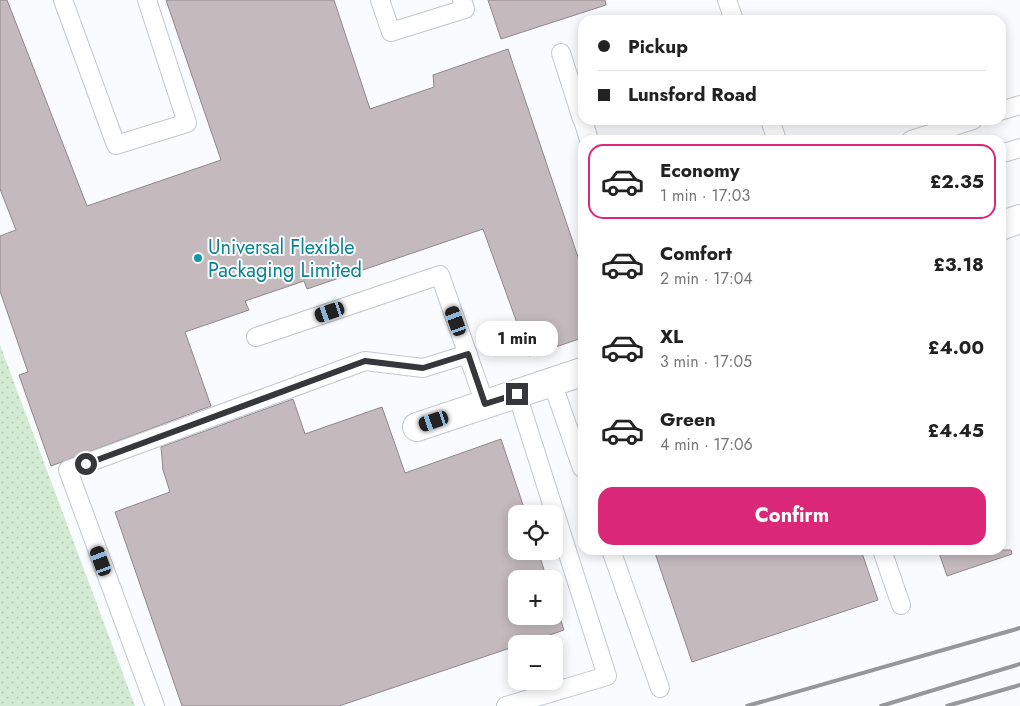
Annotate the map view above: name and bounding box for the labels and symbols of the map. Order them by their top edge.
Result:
place label: Universal Flexible Packaging Limited [208,233,362,285]
marker: Universal Flexible Packaging Limited [192,252,204,264]
car [313,300,346,324]
car [443,304,468,338]
callout: 1 min [476,322,558,356]
route end [506,383,528,405]
car [417,409,450,433]
route start [75,453,97,475]
car [88,544,113,578]

